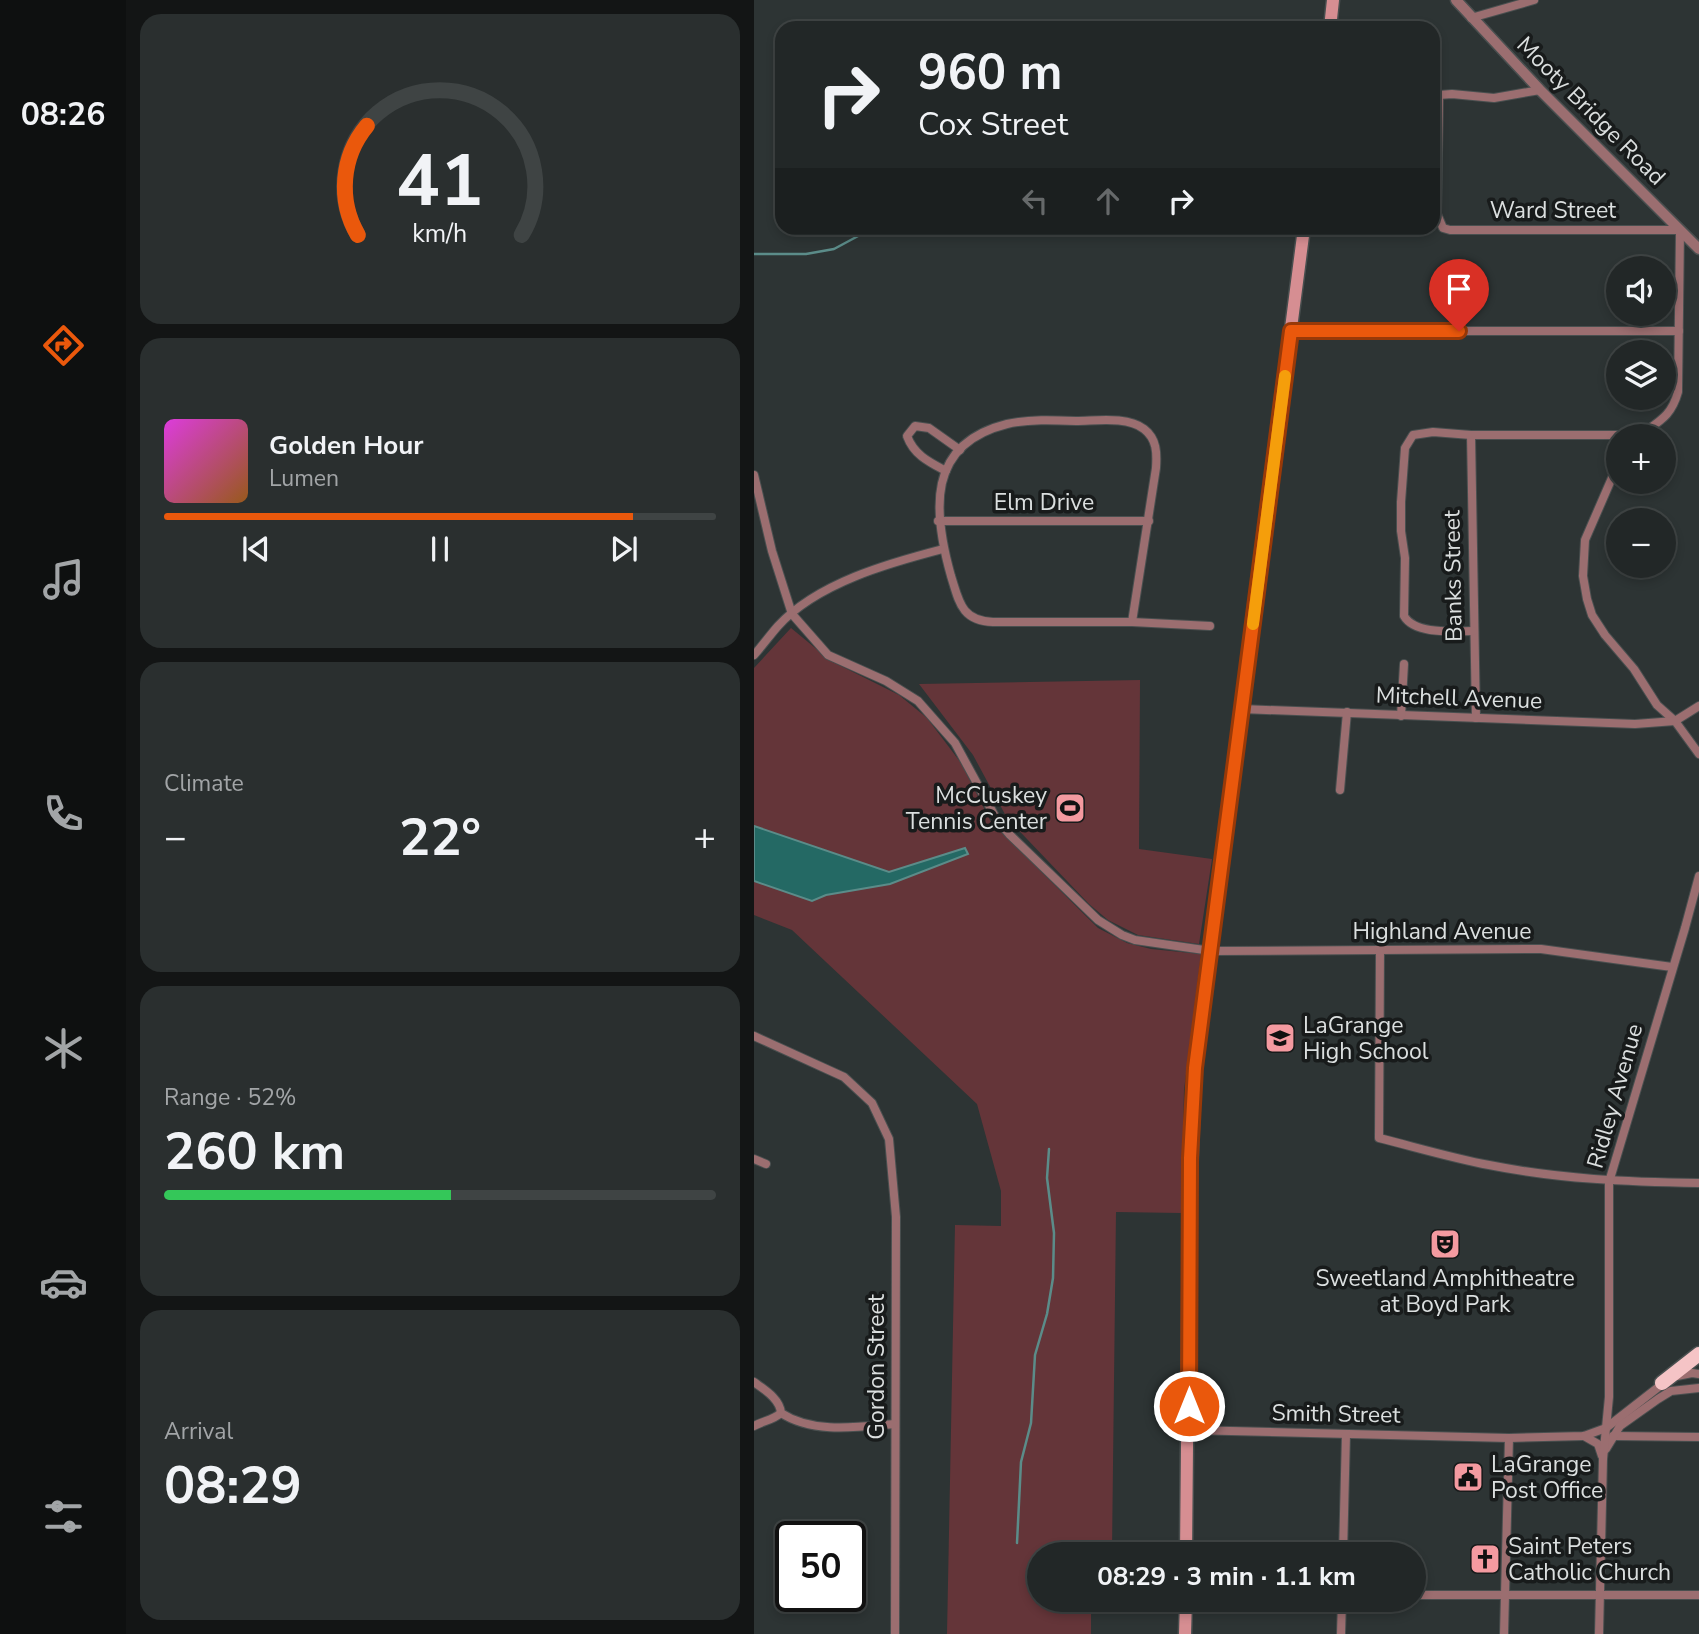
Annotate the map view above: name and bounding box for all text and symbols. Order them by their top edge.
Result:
street label: Mooty Bridge Road [1510,30,1672,192]
text: 960 m [918,39,1062,106]
icon: right [803,49,894,140]
text: 08:26 [21,93,105,136]
text: Cox Street [918,103,1068,146]
text: 41 [396,131,484,231]
icon: left [1016,182,1054,220]
icon: ahead [1089,182,1127,220]
icon: right [1162,182,1200,220]
street label: Ward Street [1490,195,1617,226]
text: km/h [412,217,468,251]
map controls [1606,256,1676,578]
button: sound [1606,256,1676,326]
pin [1429,259,1489,331]
icon: arrive [1440,270,1478,308]
icon: directions [39,321,88,370]
button: layers [1606,340,1676,410]
button: + [1606,424,1676,494]
text: Golden Hour [269,428,424,463]
text: Lumen [269,463,339,494]
street label: Elm Drive [994,487,1094,518]
button: − [1606,508,1676,578]
street label: Banks Street [1436,509,1470,642]
icon: previous [237,530,275,568]
icon: pause [421,530,459,568]
icon: next [605,530,643,568]
icon: music [39,555,88,604]
street label: Mitchell Avenue [1375,680,1543,716]
text: Climate [164,768,244,799]
place label: McCluskey Tennis Center [906,780,1048,837]
icon: phone [39,789,88,838]
sports icon: McCluskey Tennis Center [1053,791,1087,825]
text: 22° [399,802,481,873]
text: − [164,812,187,863]
text: + [693,812,716,863]
street label: Highland Avenue [1352,916,1532,947]
place label: LaGrange High School [1303,1010,1429,1067]
street label: Ridley Avenue [1580,1020,1650,1172]
school or university icon: LaGrange High School [1263,1021,1297,1055]
icon: climate [39,1024,88,1073]
text: Range · 52% [164,1082,296,1113]
text: 260 km [164,1116,345,1187]
theatre icon: Sweetland Amphitheatre at Boyd Park [1428,1227,1462,1261]
icon: car [39,1258,88,1307]
place label: Sweetland Amphitheatre at Boyd Park [1315,1263,1575,1320]
street label: Gordon Street [861,1293,892,1440]
position arrow [1152,1369,1226,1443]
street label: Smith Street [1271,1397,1402,1431]
text: Arrival [164,1416,233,1447]
place label: LaGrange Post Office [1491,1449,1603,1506]
text: 08:29 [164,1450,302,1521]
public building icon: LaGrange Post Office [1451,1460,1485,1494]
icon: filters [39,1492,88,1541]
speed limit sign: 50 [775,1521,866,1612]
place label: Saint Peters Catholic Church [1508,1531,1671,1588]
church icon: Saint Peters Catholic Church [1468,1542,1502,1576]
text: 08:29 · 3 min · 1.1 km [1097,1559,1356,1594]

